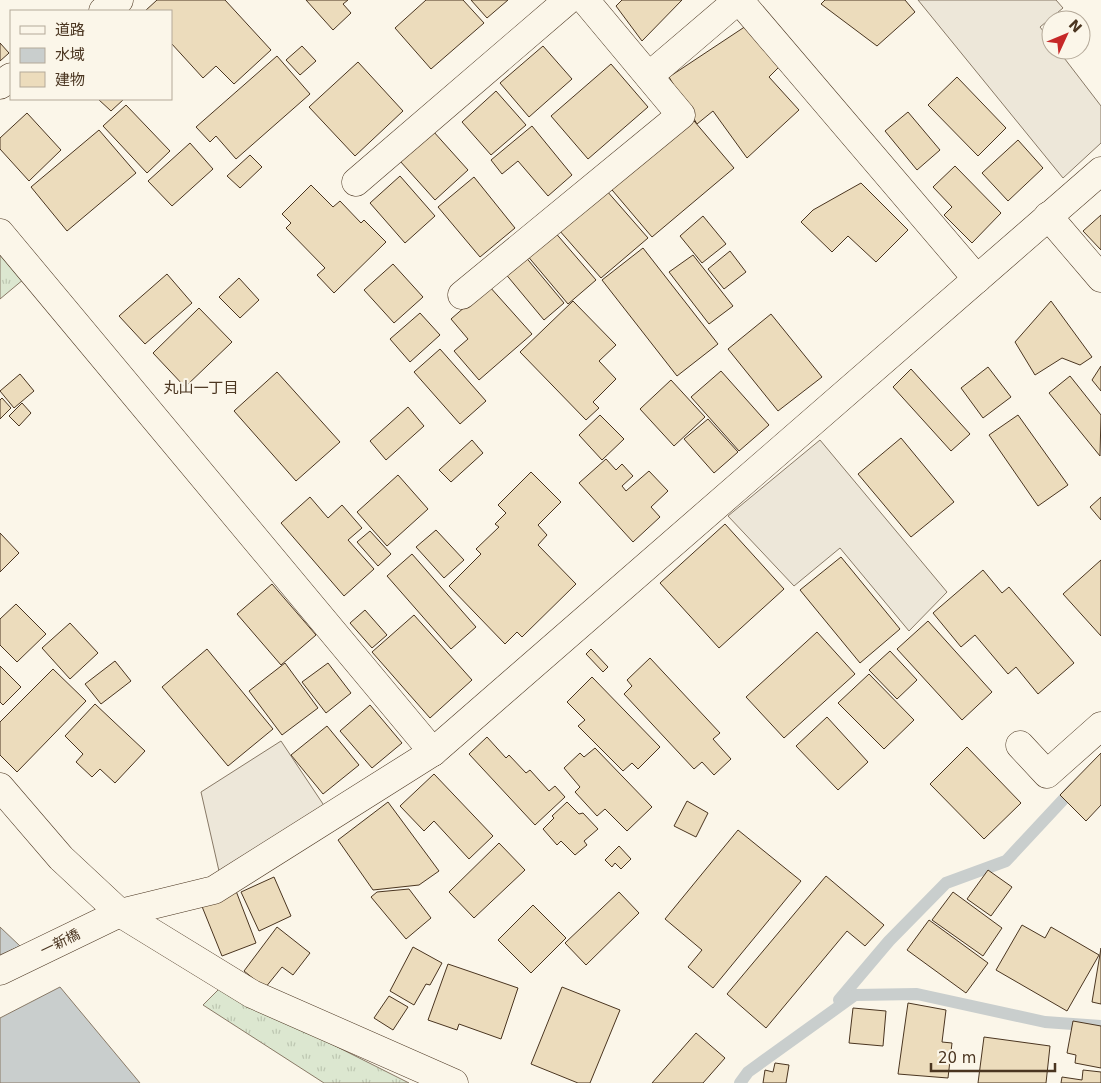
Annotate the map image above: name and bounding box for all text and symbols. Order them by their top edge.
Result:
legend [10,10,172,100]
north arrow [1041,10,1091,60]
text: N [1066,16,1085,36]
text: 道路 [55,21,85,39]
text: 水域 [55,46,85,64]
text: 建物 [55,71,85,89]
district label: 丸山一丁目 [163,379,239,397]
street label: 一新橋 [38,926,82,958]
scale bar [931,1040,1055,1072]
text: 20 m [938,1049,976,1067]

